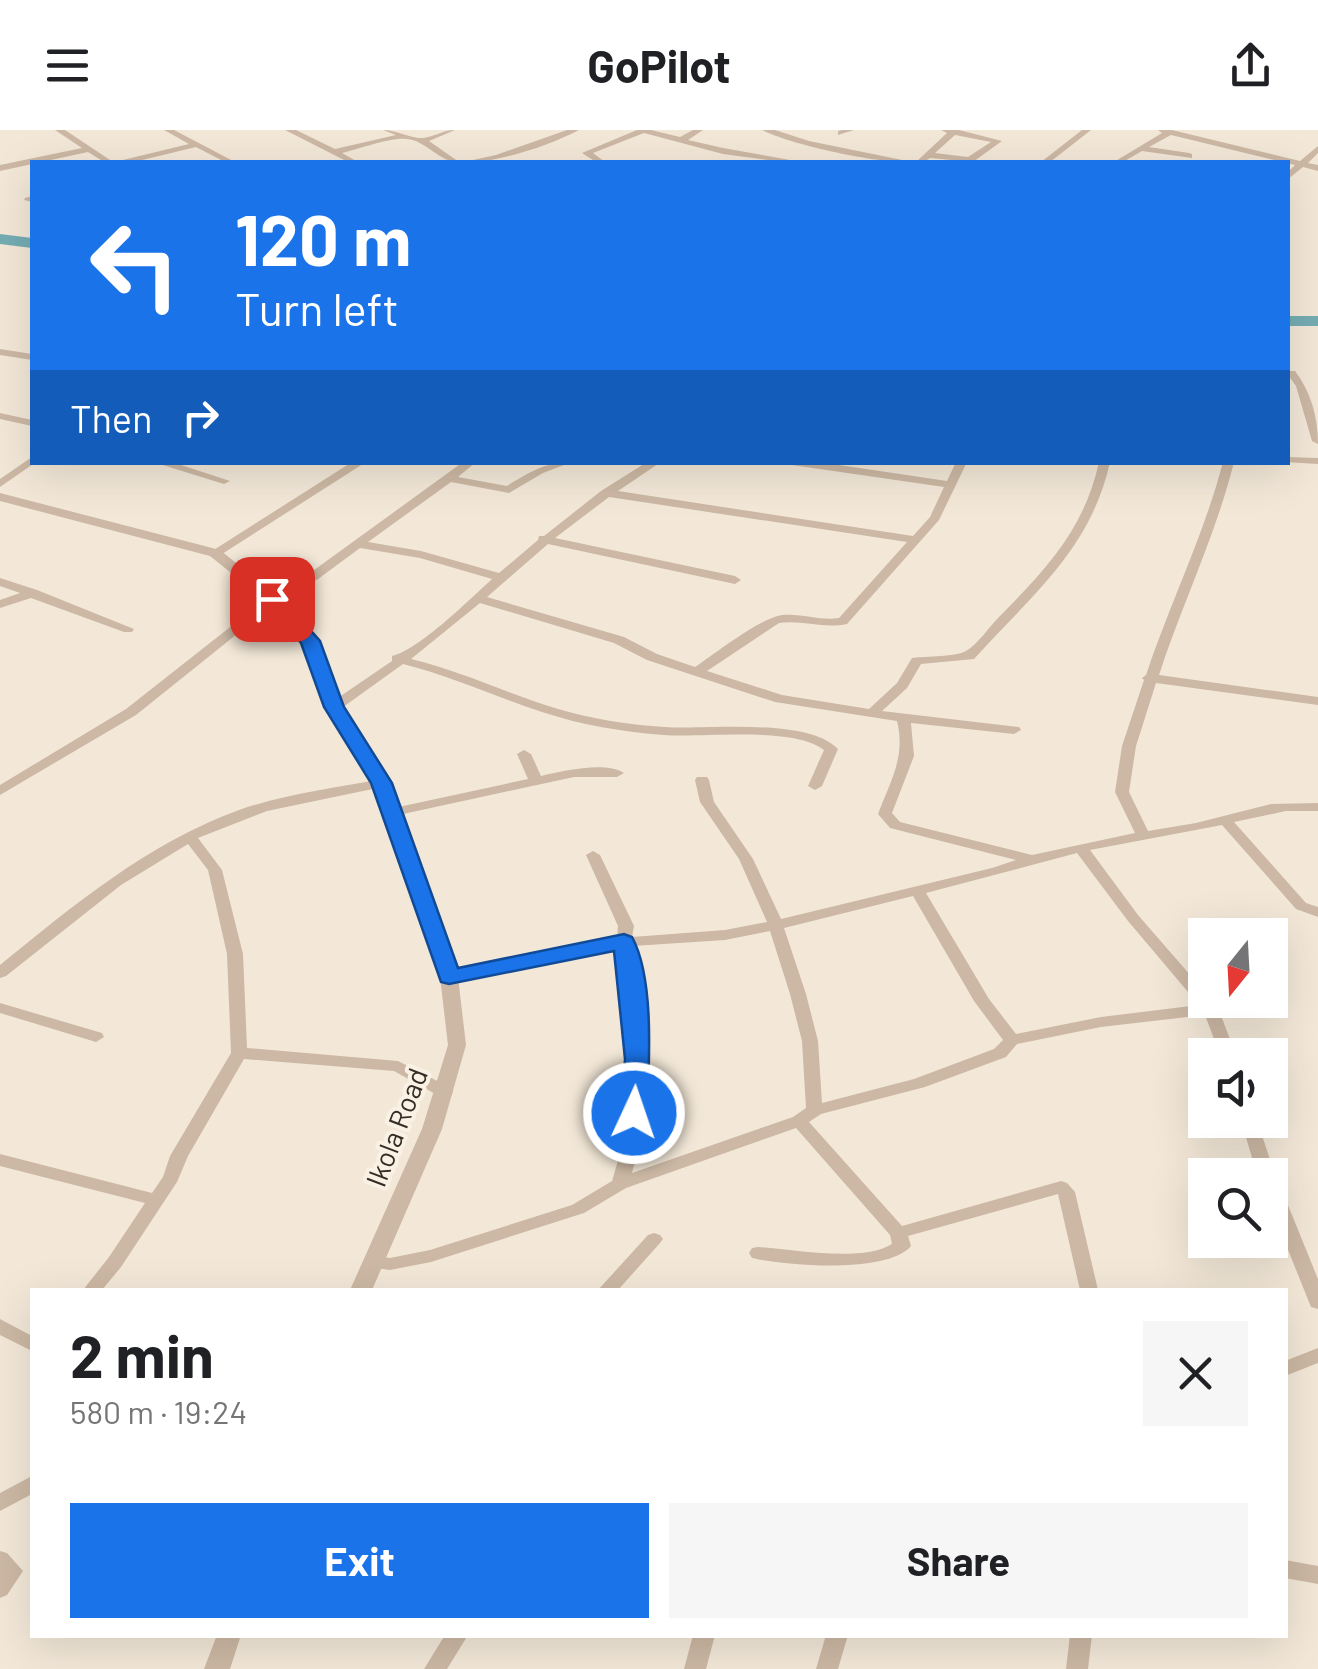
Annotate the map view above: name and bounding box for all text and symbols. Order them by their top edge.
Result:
icon: menu [40,38,95,93]
text: GoPilot [587,38,731,92]
icon: share [1223,38,1278,93]
text: 120 m [235,196,411,280]
icon: left [70,200,200,330]
text: Turn left [235,281,399,335]
icon: right [173,390,228,445]
text: Then [70,395,153,441]
pin [230,557,315,642]
icon: arrive [245,572,300,627]
north arrow [1188,918,1288,1018]
map controls [1188,918,1288,1258]
button: sound [1188,1038,1288,1138]
position arrow [582,1061,686,1165]
street label: Ikola Road [358,1063,434,1191]
button: search [1188,1158,1288,1258]
text: 2 min [70,1318,214,1390]
button: close [1143,1321,1248,1426]
text: 580 m · 19:24 [70,1392,247,1430]
button: Exit [70,1503,649,1618]
button: Share [669,1503,1248,1618]

